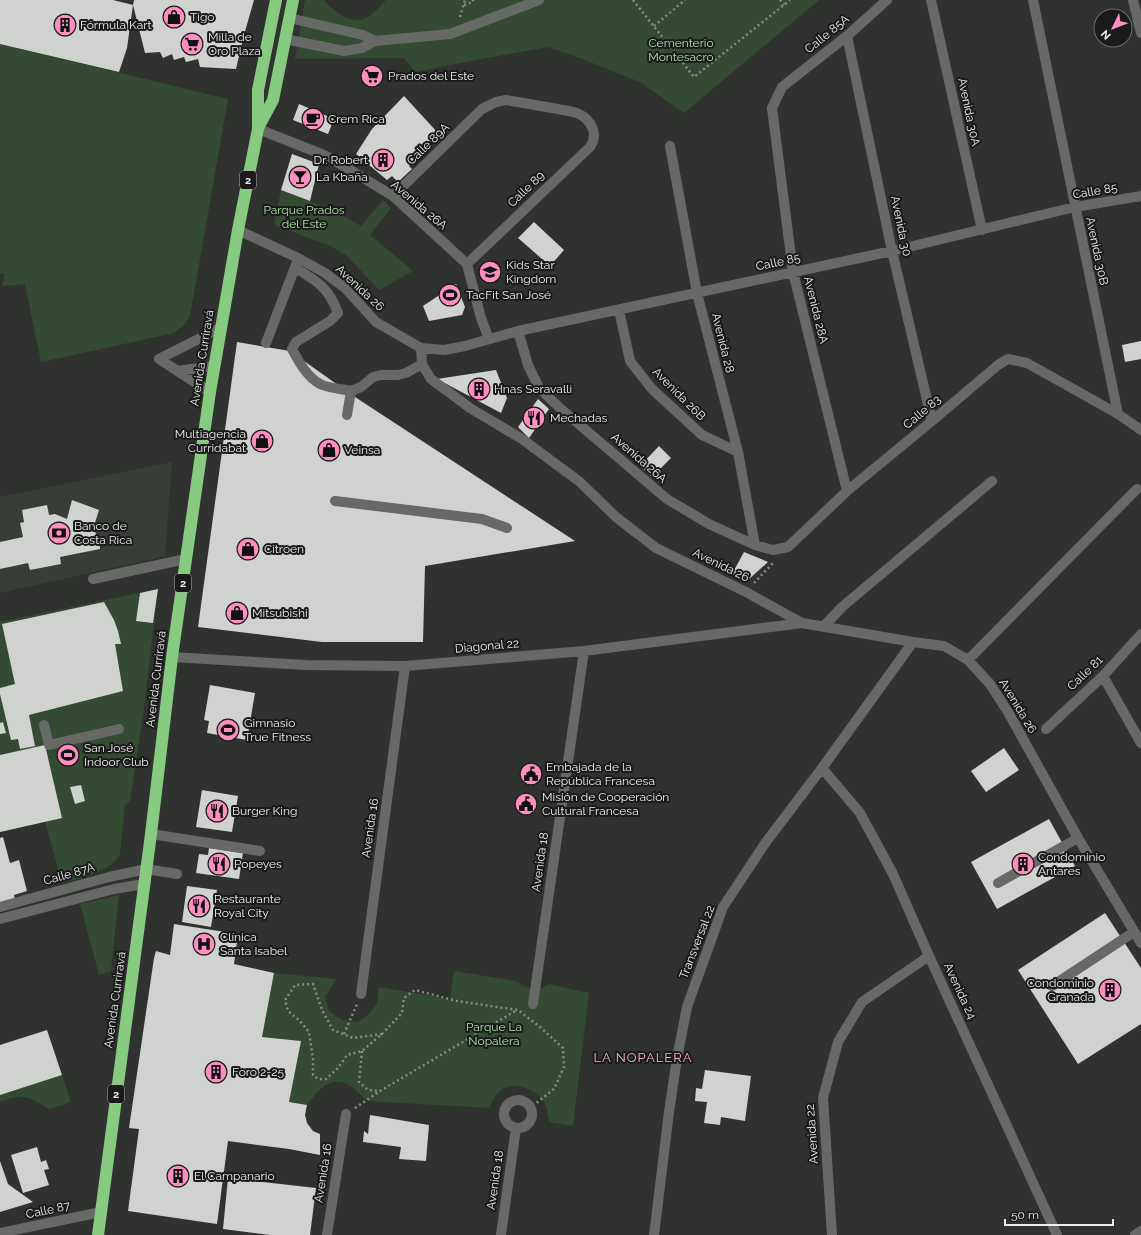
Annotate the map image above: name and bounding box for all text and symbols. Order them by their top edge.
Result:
shop icon: Tigo [161,4,187,30]
north arrow [1093,8,1133,48]
place label: Tigo [190,10,215,24]
building icon: Fórmula Kart [52,12,78,38]
street label: Calle 85A [802,12,852,56]
place label: Fórmula Kart [80,18,152,32]
text: N [1098,27,1114,42]
place label: Milla de Oro Plaza [208,30,261,58]
supermarket icon: Milla de Oro Plaza [179,31,205,57]
park label: Cementerio Montesacro [648,36,714,64]
supermarket icon: Prados del Este [359,63,385,89]
place label: Prados del Este [388,69,474,83]
street label: Avenida 30A [955,77,983,147]
cafe icon: Crem Rica [300,106,326,132]
place label: Crem Rica [328,112,385,126]
street label: Calle 89A [404,120,452,168]
building icon: Dr. Robert [370,147,396,173]
place label: Dr. Robert [314,153,368,167]
bar icon: La Kbaña [287,164,313,190]
street label: Calle 89 [505,168,547,210]
place label: La Kbaña [316,170,368,184]
road number: 2 [240,171,256,189]
street label: Avenida 26A [388,177,450,233]
street label: Calle 85 [1072,180,1119,202]
street label: Avenida 30 [888,195,914,257]
park label: Parque Prados del Este [263,203,345,231]
street label: Avenida 30B [1083,216,1111,286]
street label: Calle 85 [755,250,802,274]
place label: Kids Star Kingdom [506,258,556,286]
school or university icon: Kids Star Kingdom [477,259,503,285]
street label: Avenida 26 [333,262,387,314]
street label: Avenida 28A [801,275,831,345]
sports icon: TacFit San José [437,282,463,308]
place label: TacFit San José [466,288,551,302]
street label: Avenida Curriravá [187,309,217,407]
street label: Avenida 28 [709,312,737,374]
street label: Avenida 26B [650,365,708,423]
building icon: Hnas Seravalli [466,376,492,402]
place label: Hnas Seravalli [494,382,572,396]
street label: Calle 83 [900,392,944,432]
restaurant icon: Mechadas [521,405,547,431]
place label: Mechadas [550,411,608,425]
place label: Multiagencia Curridabat [175,427,246,455]
shop icon: Multiagencia Curridabat [249,428,275,454]
street label: Avenida 26A [608,430,670,486]
shop icon: Veinsa [316,437,342,463]
place label: Veinsa [344,443,380,457]
place label: Banco de Costa Rica [74,519,132,547]
bank icon: Banco de Costa Rica [46,520,72,546]
shop icon: Citroen [235,536,261,562]
place label: Citroen [264,542,304,556]
street label: Avenida 26 [690,545,752,585]
road number: 2 [175,574,191,592]
shop icon: Mitsubishi [224,600,250,626]
place label: Mitsubishi [252,606,308,620]
street label: Avenida Curriravá [143,630,169,728]
street label: Diagonal 22 [454,636,520,656]
street label: Calle 81 [1064,653,1106,693]
street label: Avenida 26 [996,676,1040,736]
place label: Gimnasio True Fitness [244,716,311,744]
sports icon: Gimnasio True Fitness [215,717,241,743]
place label: San José Indoor Club [84,741,149,769]
sports icon: San José Indoor Club [55,742,81,768]
place label: Embajada de la República Francesa [546,760,655,788]
public building icon: Embajada de la República Francesa [518,761,544,787]
place label: Misión de Cooperación Cultural Francesa [542,790,669,818]
public building icon: Misión de Cooperación Cultural Francesa [513,791,539,817]
street label: Avenida 16 [359,797,381,859]
restaurant icon: Burger King [204,798,230,824]
place label: Burger King [232,804,297,818]
street label: Avenida 18 [529,831,551,893]
place label: Condominio Antares [1038,850,1105,878]
restaurant icon: Popeyes [206,851,232,877]
building icon: Condominio Antares [1010,851,1036,877]
place label: Popeyes [234,857,282,871]
street label: Calle 87A [42,860,96,888]
place label: Restaurante Royal City [214,892,281,920]
restaurant icon: Restaurante Royal City [186,893,212,919]
street label: Transversal 22 [677,903,717,981]
place label: Clínica Santa Isabel [220,930,288,958]
hospital icon: Clínica Santa Isabel [191,931,217,957]
street label: Avenida Curriravá [101,951,129,1049]
street label: Avenida 24 [941,961,979,1022]
place label: Condominio Granada [1027,976,1094,1004]
building icon: Condominio Granada [1097,977,1123,1003]
park label: Parque La Nopalera [466,1020,522,1048]
district label: LA NOPALERA [593,1050,693,1065]
building icon: Foro 2-25 [203,1059,229,1085]
place label: Foro 2-25 [232,1065,285,1079]
road number: 2 [108,1085,124,1103]
street label: Avenida 22 [803,1104,821,1164]
street label: Avenida 16 [311,1142,335,1204]
street label: Avenida 18 [484,1149,506,1211]
building icon: El Campanario [165,1163,191,1189]
place label: El Campanario [194,1169,275,1183]
street label: Calle 87 [25,1198,72,1222]
scale bar [1005,1201,1113,1227]
text: 50 m [1011,1208,1039,1222]

